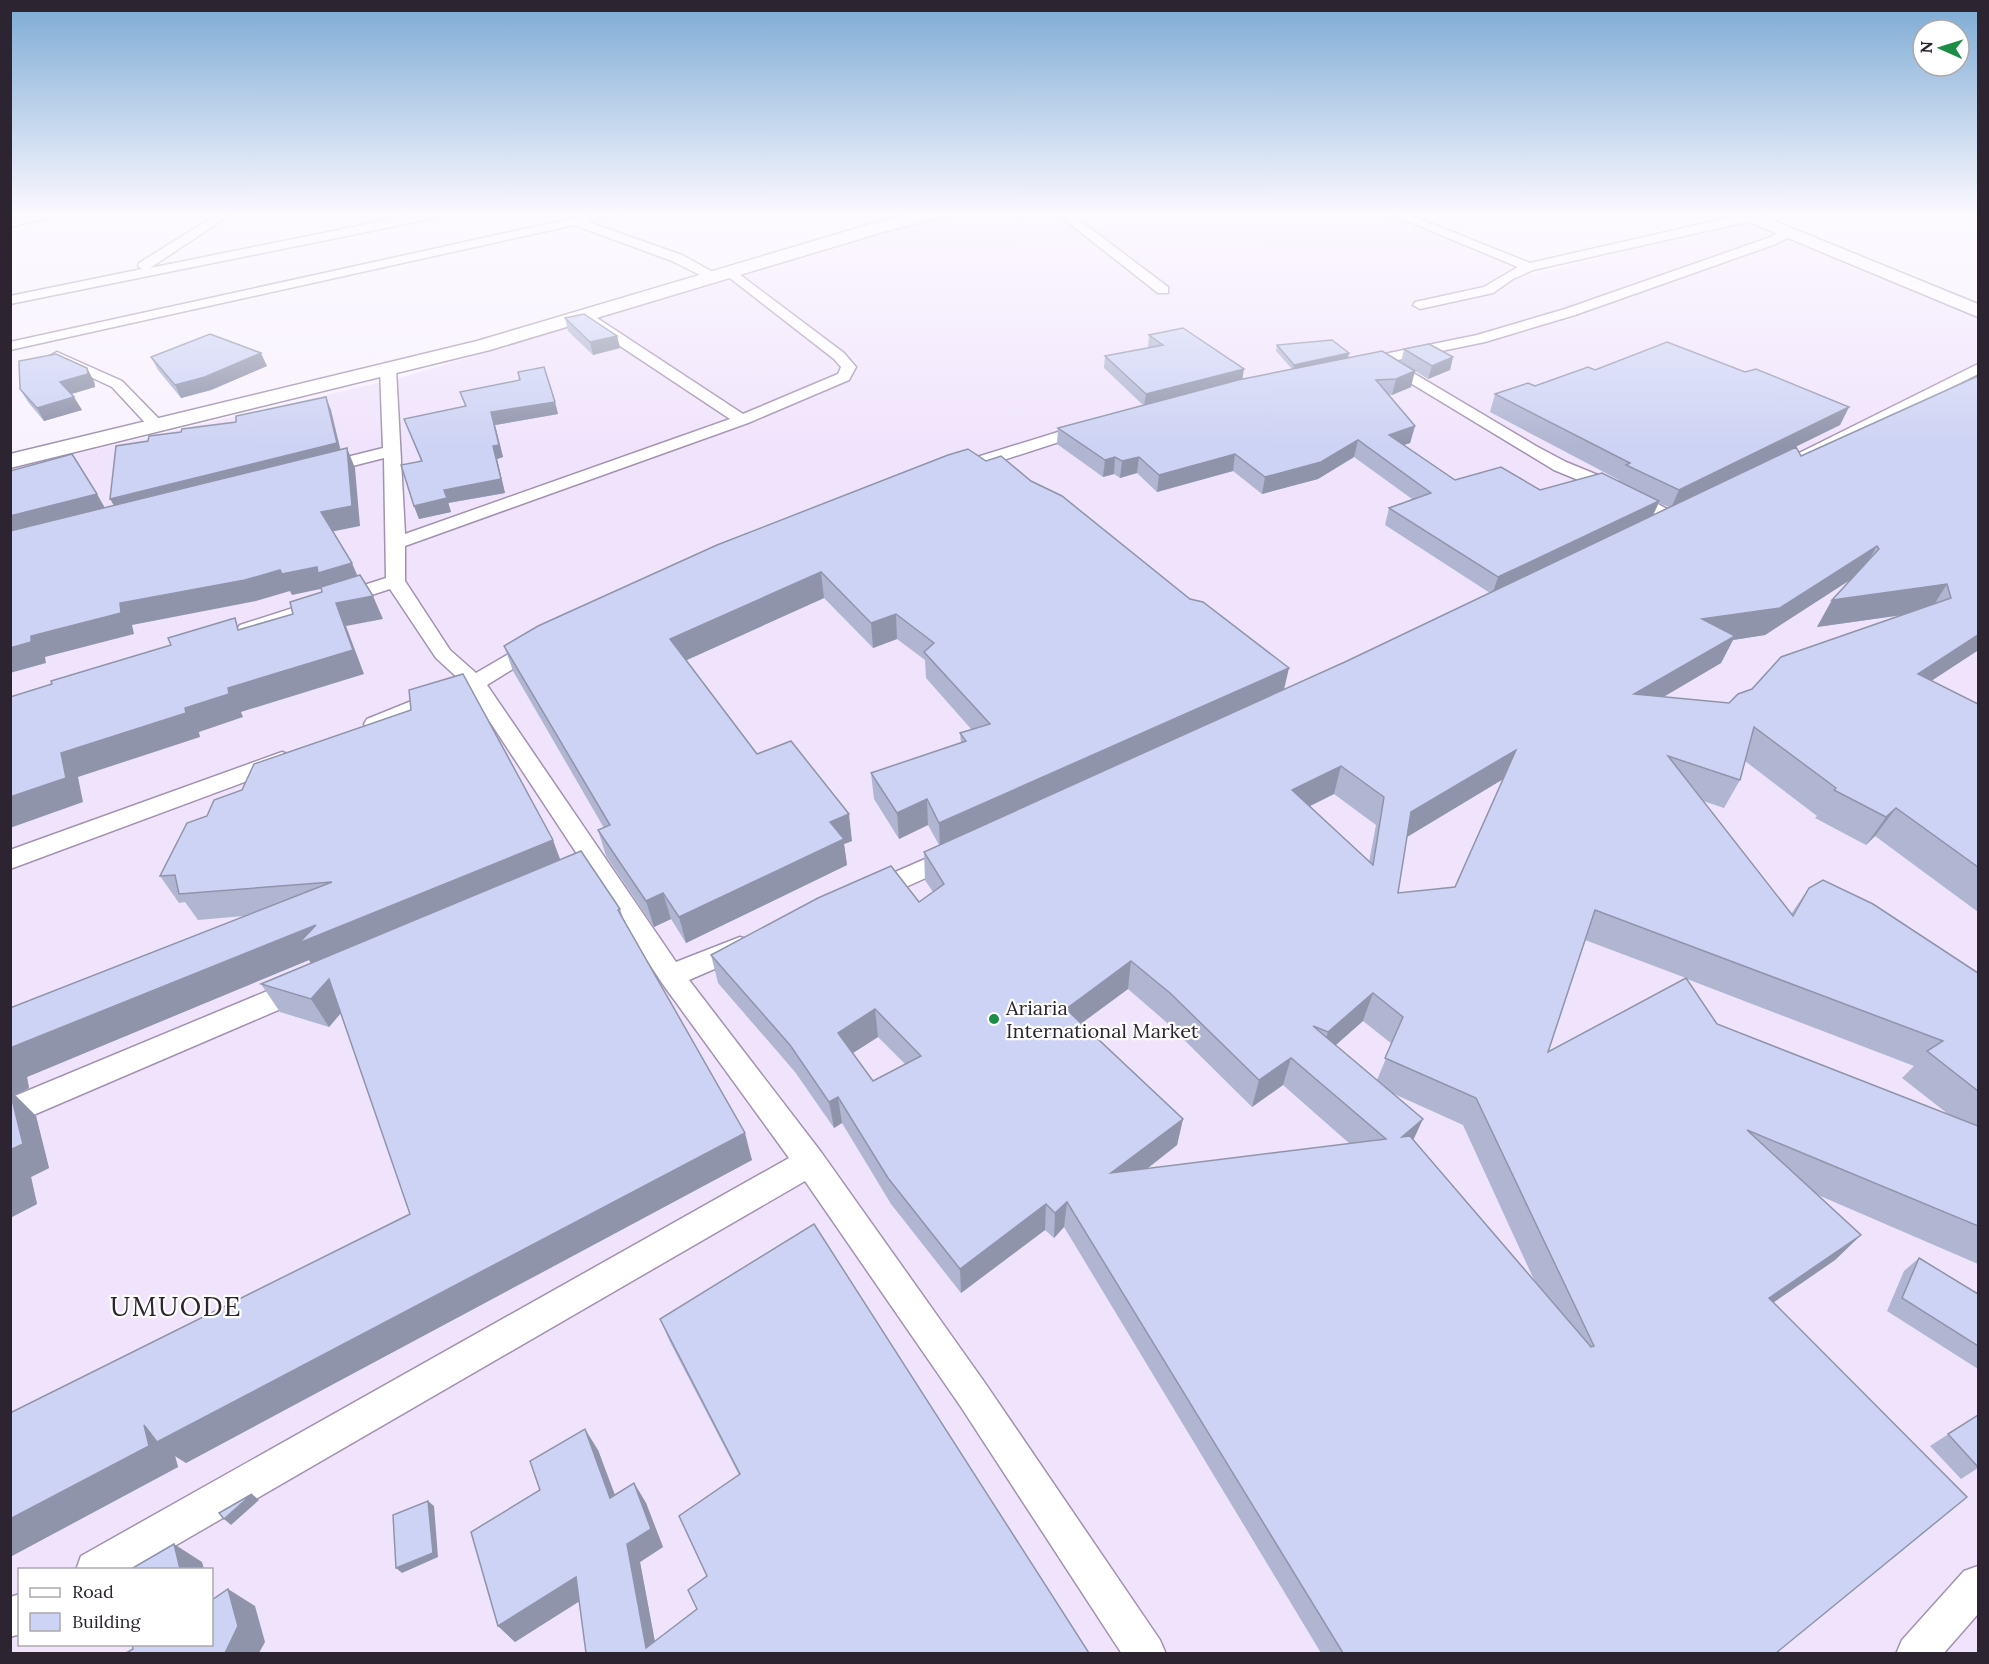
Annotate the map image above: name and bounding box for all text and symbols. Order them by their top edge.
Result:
north arrow [1911,18,1971,78]
text: N [1916,41,1936,54]
place label: Ariaria International Market [1005,995,1199,1043]
marker: Ariaria International Market [987,1012,1001,1026]
district label: UMUODE [110,1289,242,1323]
legend [18,1568,213,1646]
text: Road [72,1580,114,1603]
text: Building [72,1610,142,1633]

